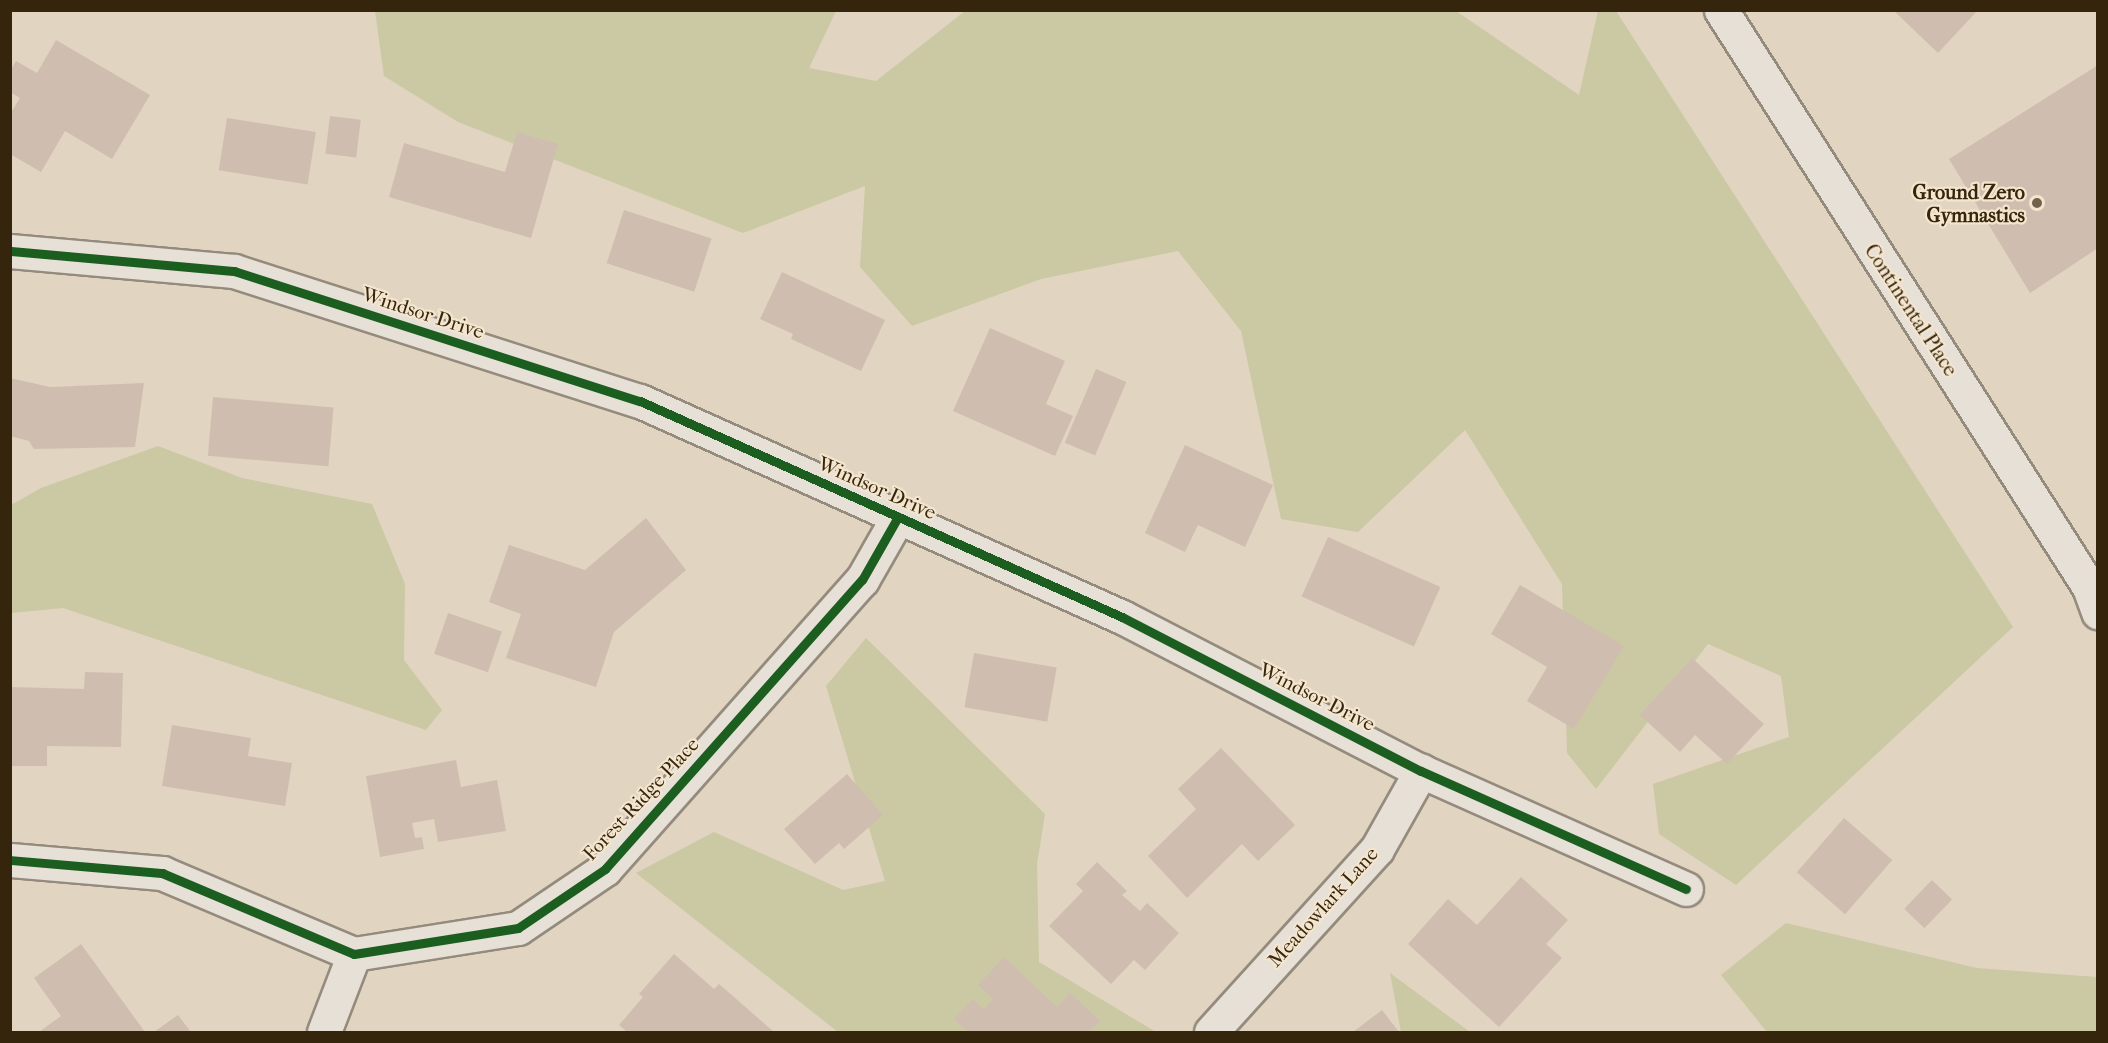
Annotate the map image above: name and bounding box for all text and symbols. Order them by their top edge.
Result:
place label: Ground Zero Gymnastics [1913,180,2025,227]
marker: Ground Zero Gymnastics [2030,196,2044,210]
street label: Continental Place [1859,239,1963,381]
street label: Windsor Drive [359,282,487,344]
street label: Windsor Drive [814,451,940,525]
street label: Windsor Drive [1255,658,1379,736]
street label: Forest Ridge Place [578,733,704,865]
street label: Meadowlark Lane [1263,842,1383,972]

